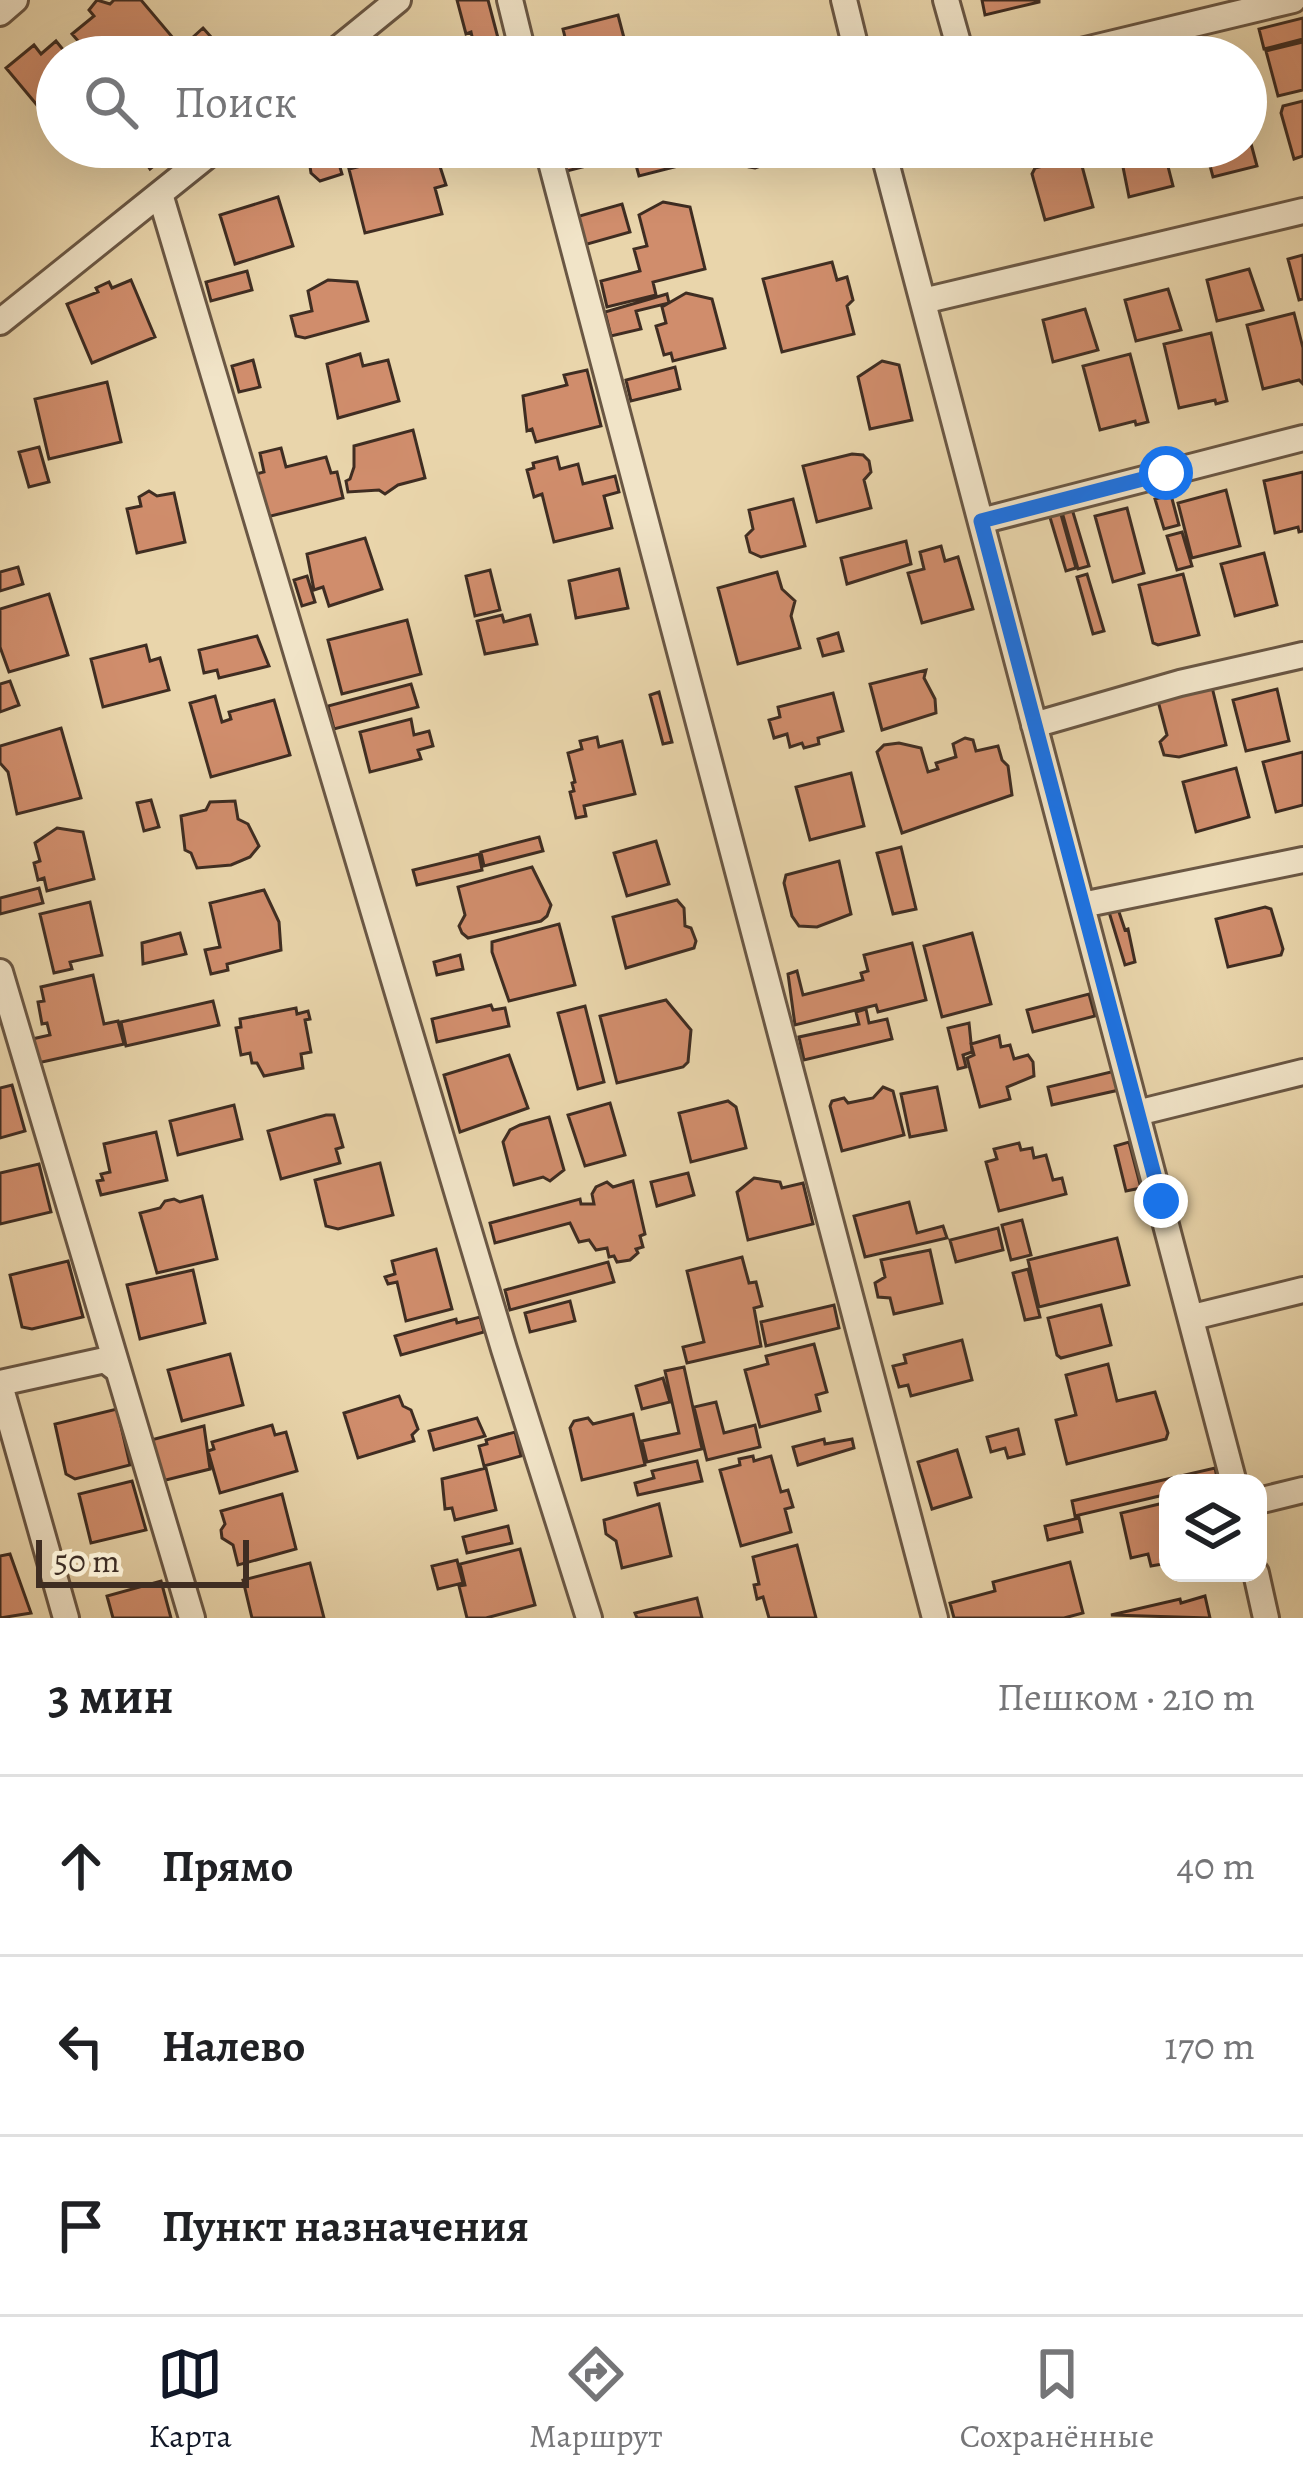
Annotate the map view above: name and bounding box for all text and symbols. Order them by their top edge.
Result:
search box [36,36,1267,168]
icon: search [78,69,144,135]
text: Поиск [174,71,297,133]
route start [1139,446,1193,500]
route end [1134,1174,1188,1228]
map controls [1159,1474,1267,1582]
button: layers [1159,1474,1267,1582]
scale bar [36,1534,249,1587]
text: 50 m [54,1538,120,1583]
text: 3 мин [48,1661,174,1731]
text: Пешком · 210 m [997,1670,1255,1723]
icon: ahead [48,1833,114,1899]
text: Прямо [162,1835,293,1897]
text: 40 m [1176,1839,1255,1892]
icon: left [48,2013,114,2079]
text: Налево [162,2015,305,2077]
text: 170 m [1164,2019,1255,2072]
icon: arrive [48,2193,114,2259]
text: Пункт назначения [162,2195,529,2257]
tab: Карта [149,2341,232,2458]
tab: Маршрут [529,2341,663,2458]
tab: Сохранённые [960,2341,1154,2458]

